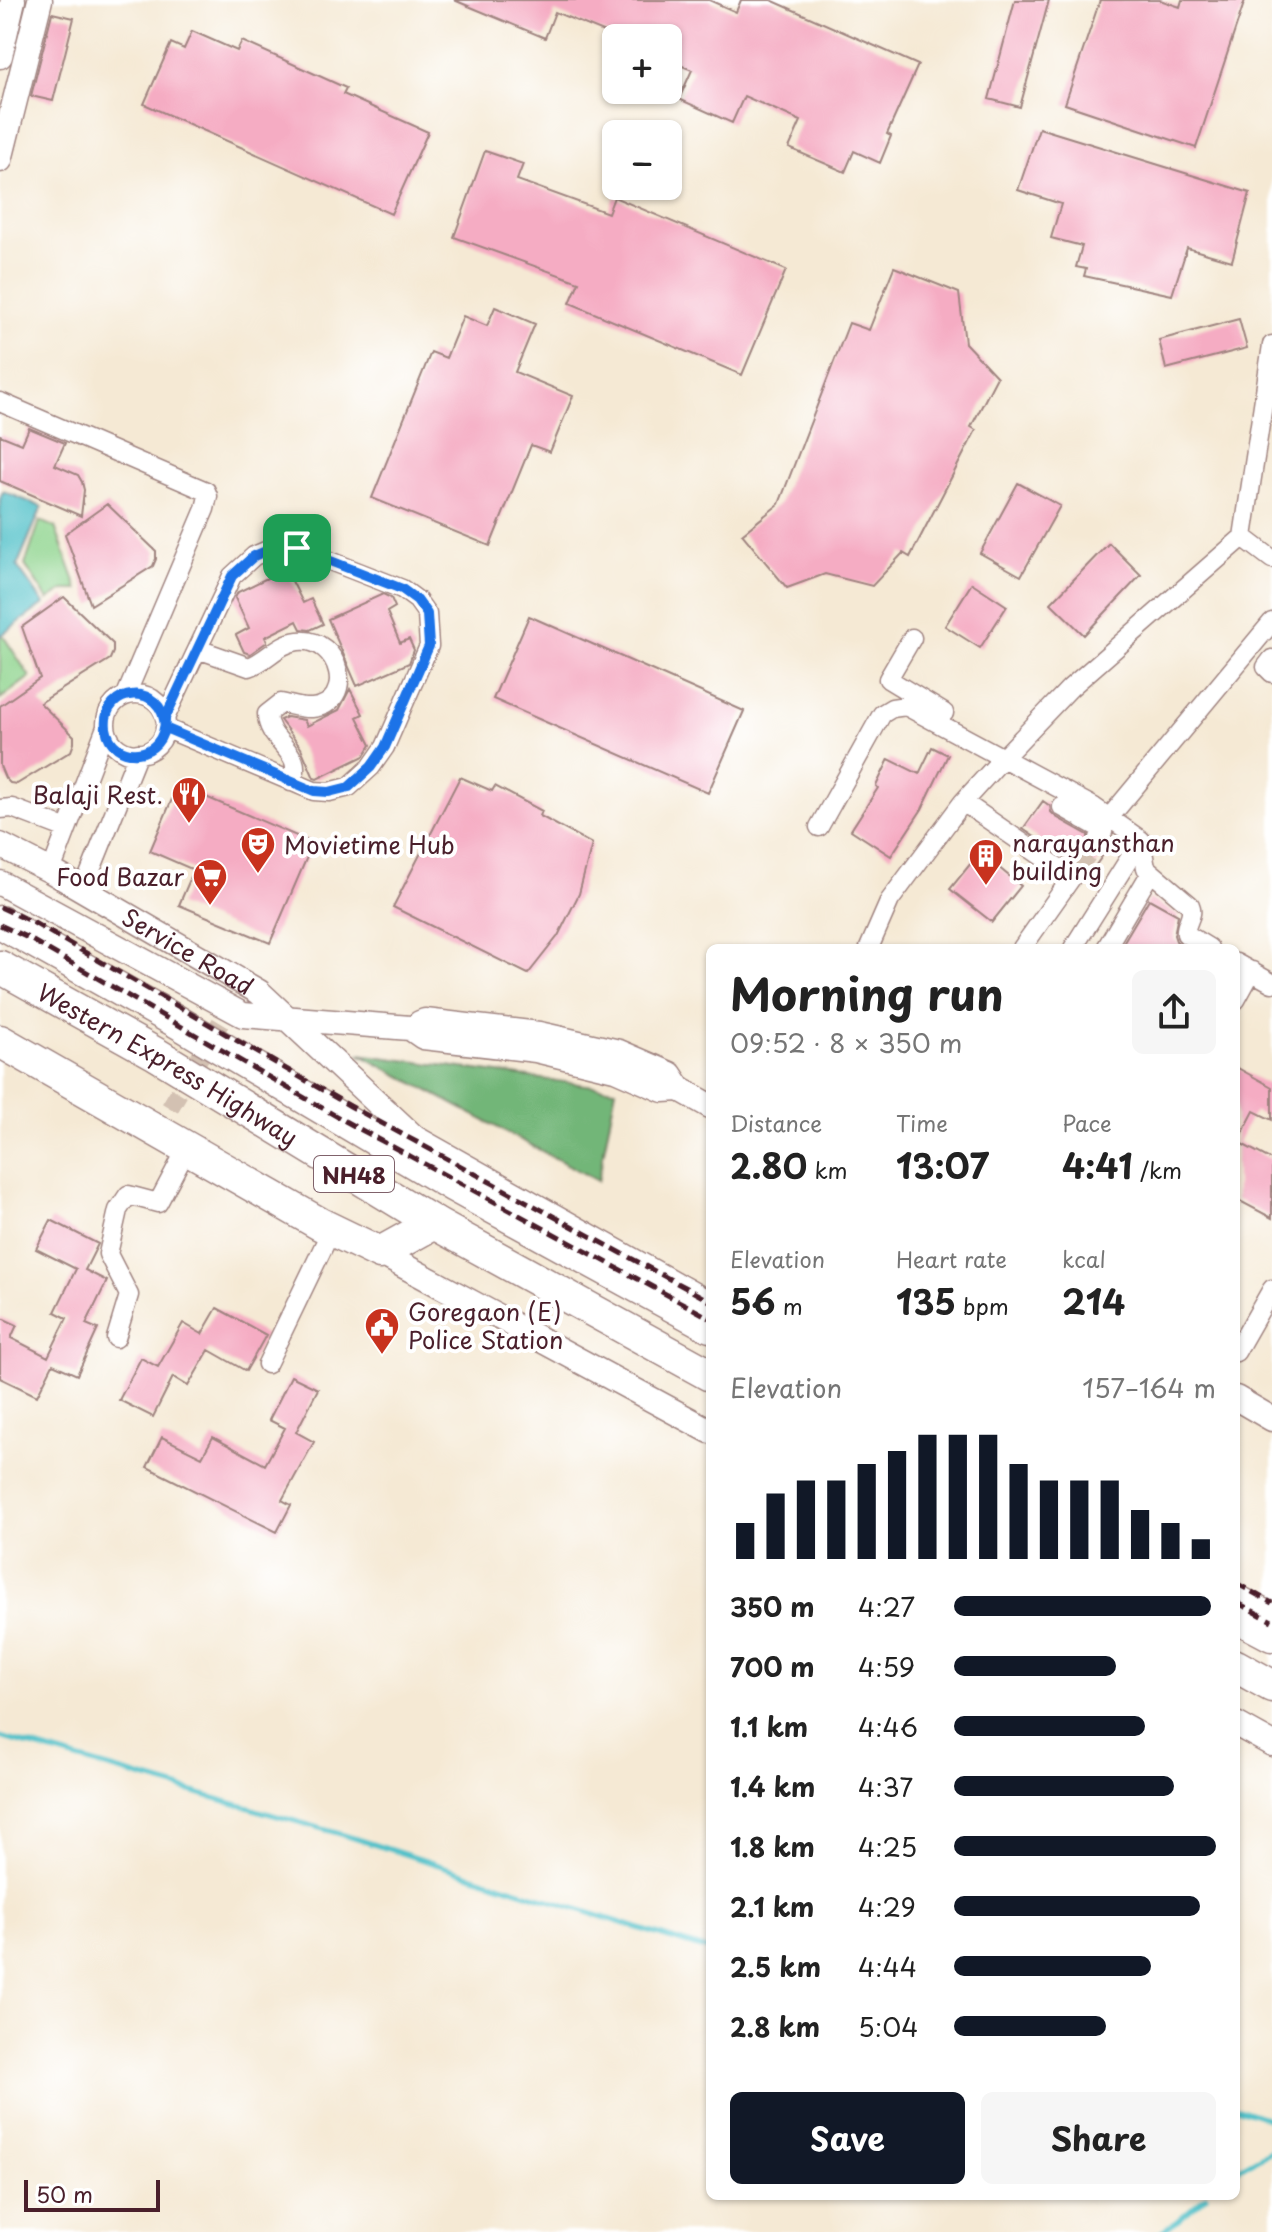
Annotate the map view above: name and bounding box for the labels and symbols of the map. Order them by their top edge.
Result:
pin [263,514,331,582]
restaurant icon: Balaji Rest. [170,775,208,825]
place label: Balaji Rest. [33,776,163,812]
place label: narayansthan building [1012,824,1175,888]
theatre icon: Movietime Hub [239,825,277,875]
place label: Movietime Hub [284,826,455,862]
building icon: narayansthan building [967,837,1005,887]
supermarket icon: Food Bazar [191,857,229,907]
place label: Food Bazar [56,858,184,894]
street label: Service Road [116,898,261,1003]
street label: Western Express Highway [31,974,305,1154]
road number: NH48 [314,1156,394,1192]
place label: Goregaon (E) Police Station [408,1293,563,1357]
public building icon: Goregaon (E) Police Station [363,1306,401,1356]
scale bar [24,2176,160,2212]

